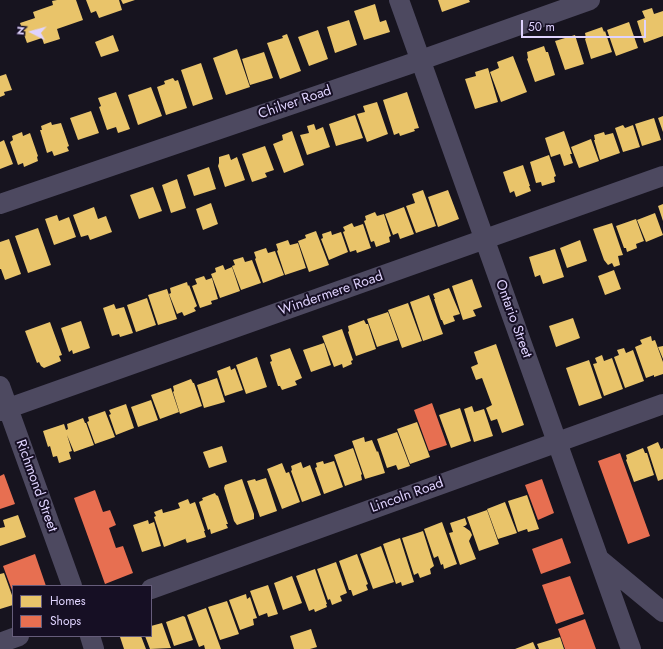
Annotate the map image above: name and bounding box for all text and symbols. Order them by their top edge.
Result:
north arrow [12,12,52,52]
scale bar [523,12,648,38]
text: 50 m [528,18,555,36]
text: N [12,26,28,36]
street label: Chilver Road [256,83,334,123]
street label: Windermere Road [277,268,385,320]
street label: Ontario Street [491,278,535,360]
street label: Richmond Street [12,438,60,534]
street label: Lincoln Road [368,475,446,517]
legend [12,585,152,637]
text: Homes [50,592,86,610]
text: Shops [50,612,81,630]

